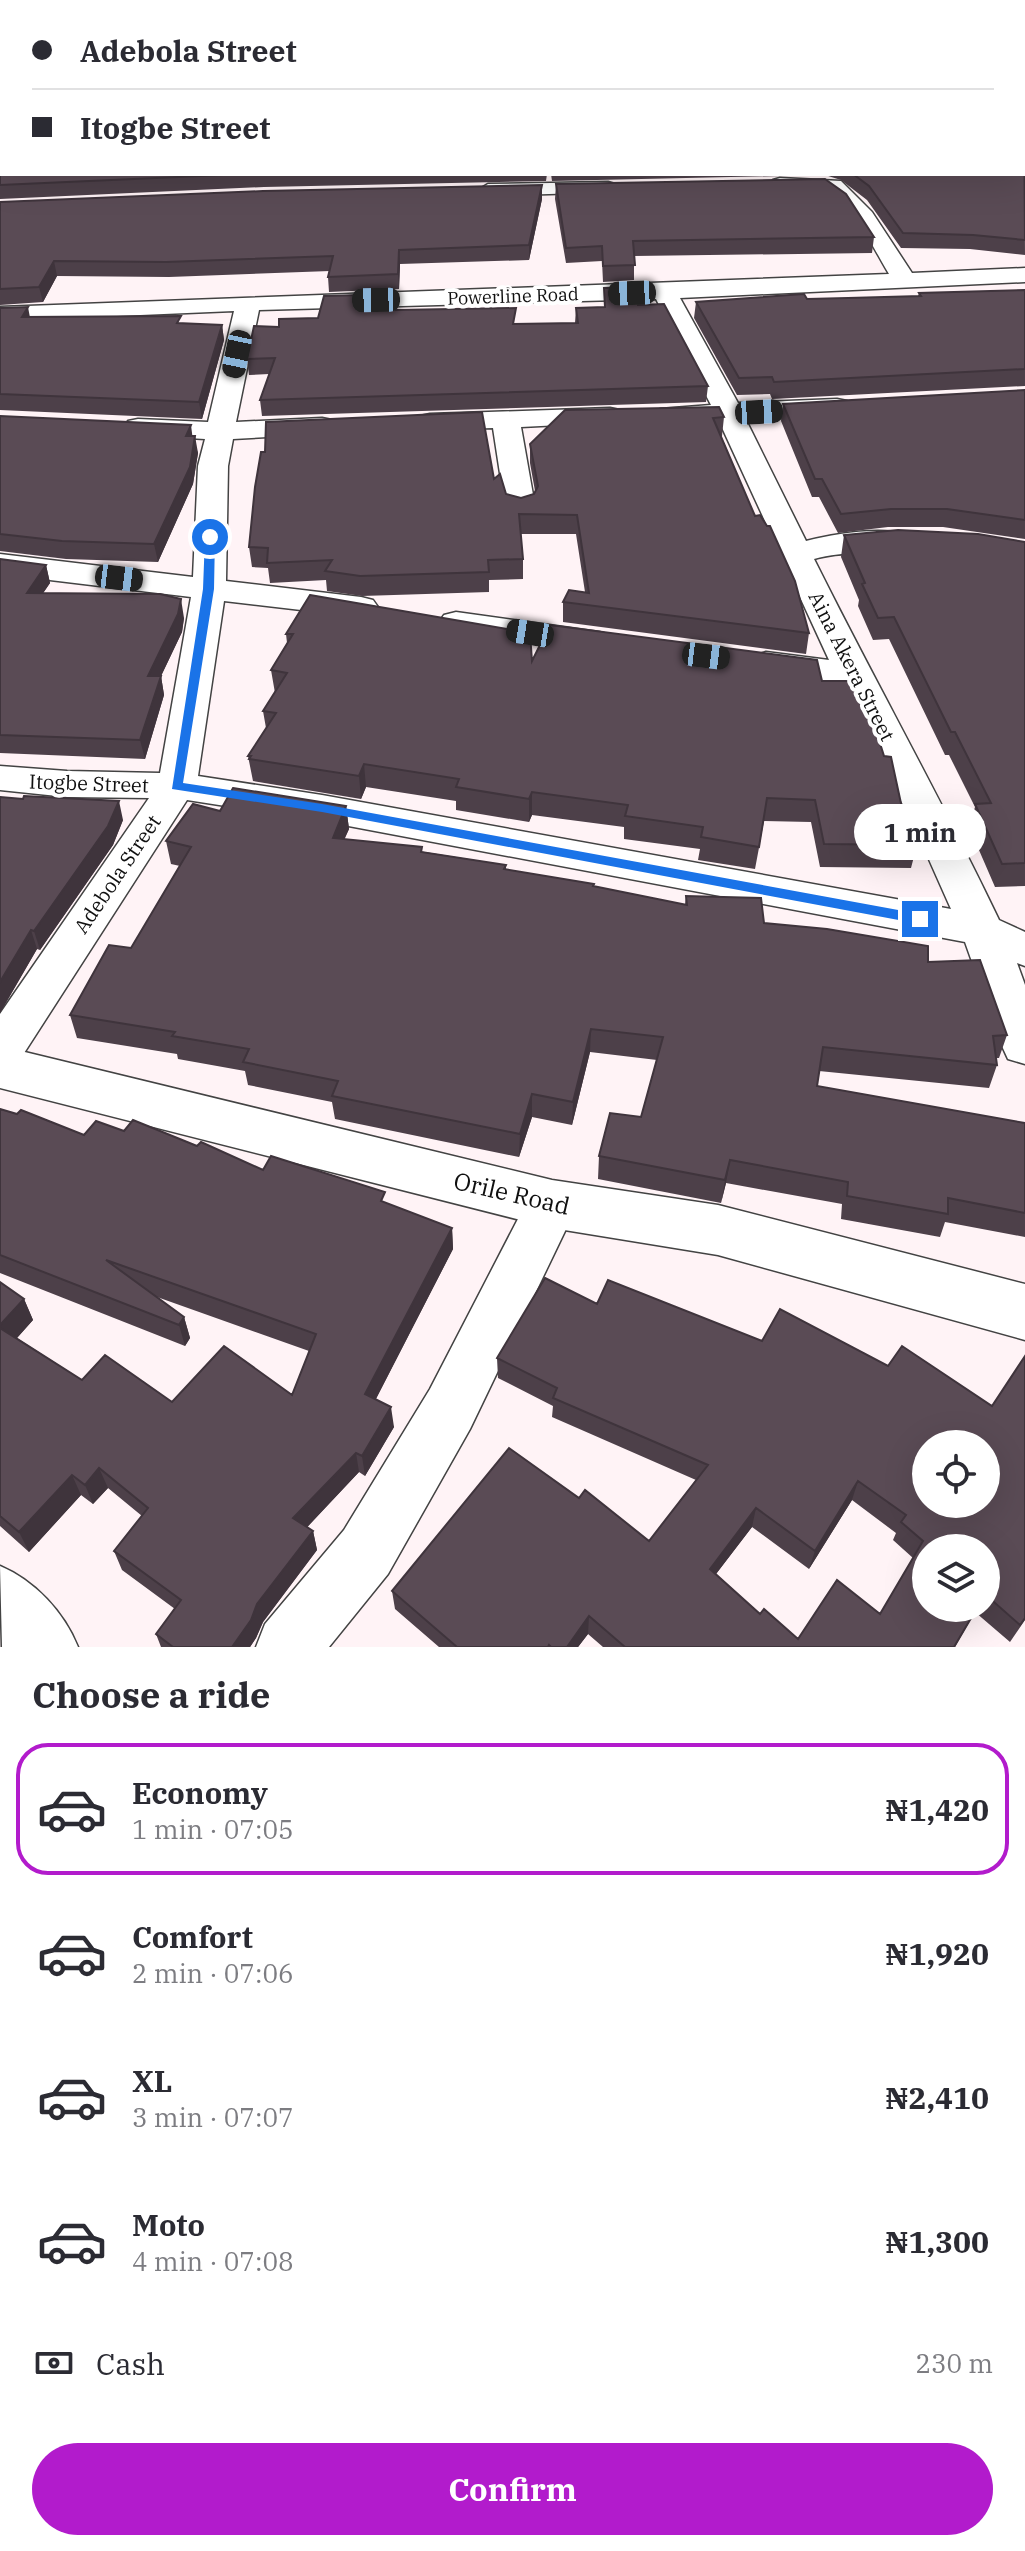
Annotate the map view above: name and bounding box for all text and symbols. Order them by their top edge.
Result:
text: Adebola Street [80,31,297,70]
text: Itogbe Street [80,108,270,147]
car [608,280,656,306]
street label: Powerline Road [447,282,579,310]
car [352,288,400,312]
car [220,328,254,380]
car [734,399,784,425]
route start [192,519,228,555]
car [94,563,144,593]
street label: Aina Akera Street [803,587,901,745]
car [504,617,556,649]
car [681,641,731,671]
street label: Itogbe Street [29,767,149,799]
callout: 1 min [854,803,986,859]
street label: Adebola Street [67,809,167,939]
text: 1 min [884,815,956,849]
route end [902,901,938,937]
street label: Orile Road [451,1164,573,1222]
map controls [912,1430,1000,1622]
button: locate [912,1430,1000,1518]
button: layers [912,1534,1000,1622]
text: Choose a ride [32,1671,271,1718]
icon: car [36,1773,108,1845]
text: Economy [132,1773,268,1812]
text: ₦1,420 [885,1790,989,1829]
text: 1 min · 07:05 [132,1812,294,1846]
icon: car [36,1917,108,1989]
text: Comfort [132,1917,253,1956]
text: ₦1,920 [885,1934,989,1973]
text: 2 min · 07:06 [132,1956,294,1990]
icon: car [36,2061,108,2133]
text: XL [132,2061,172,2100]
text: ₦2,410 [885,2078,989,2117]
text: 3 min · 07:07 [132,2100,294,2134]
icon: car [36,2205,108,2277]
text: Moto [132,2205,205,2244]
text: ₦1,300 [885,2222,989,2261]
text: 4 min · 07:08 [132,2244,294,2278]
icon: cash [32,2341,76,2385]
text: Cash [96,2344,165,2383]
text: 230 m [915,2346,993,2380]
button: Confirm [32,2443,993,2535]

